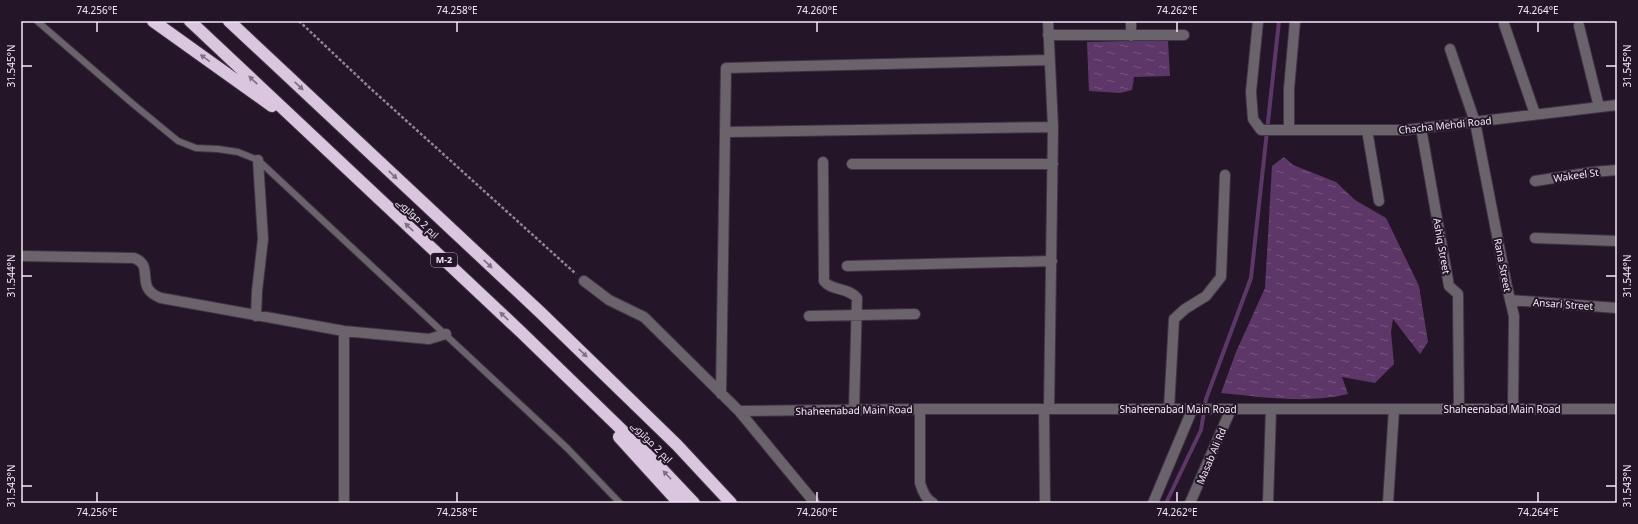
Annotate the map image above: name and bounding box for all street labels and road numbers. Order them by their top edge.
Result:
street label: Chacha Mehdi Road [1398,113,1492,137]
street label: Wakeel St [1552,165,1600,185]
street label: ایم 2 موٹروے [393,195,442,242]
street label: Ashiq Street [1430,217,1454,275]
street label: Rana Street [1491,237,1515,293]
road number: M-2 [431,253,457,267]
street label: Ansari Street [1532,295,1594,313]
street label: Shaheenabad Main Road [795,402,913,418]
street label: Shaheenabad Main Road [1119,402,1237,416]
street label: Shaheenabad Main Road [1443,402,1561,416]
street label: ایم 2 موٹروے [627,418,676,467]
street label: Masab Ali Rd [1193,425,1229,487]

